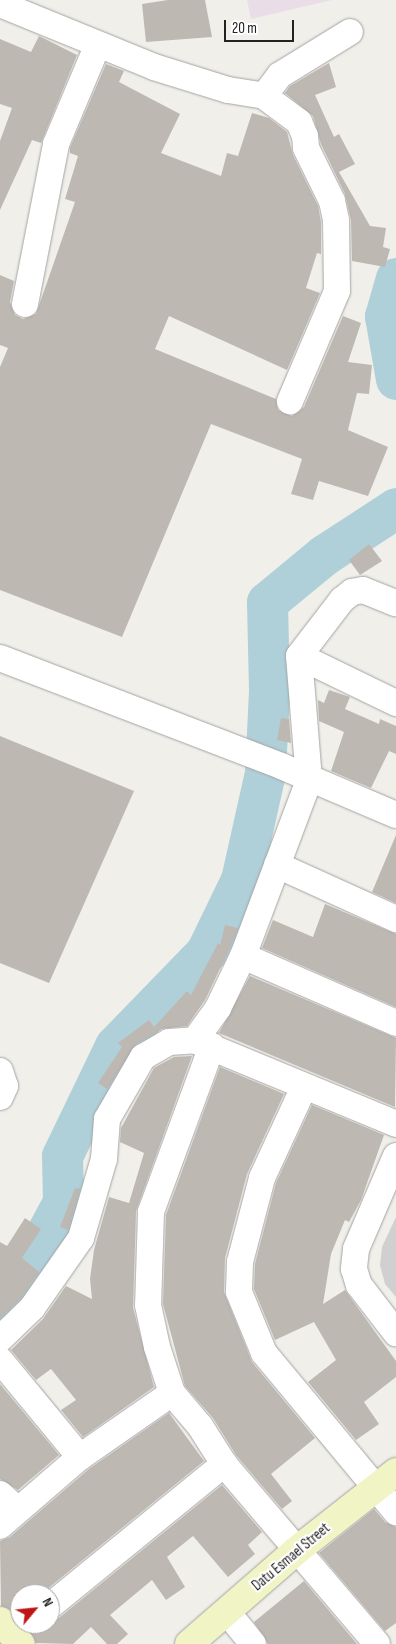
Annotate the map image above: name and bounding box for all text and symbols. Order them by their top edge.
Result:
scale bar [226,10,296,42]
text: 20 m [232,19,257,38]
street label: Datu Esmael Street [248,1519,334,1595]
north arrow [10,1584,60,1634]
text: N [39,1595,57,1609]

